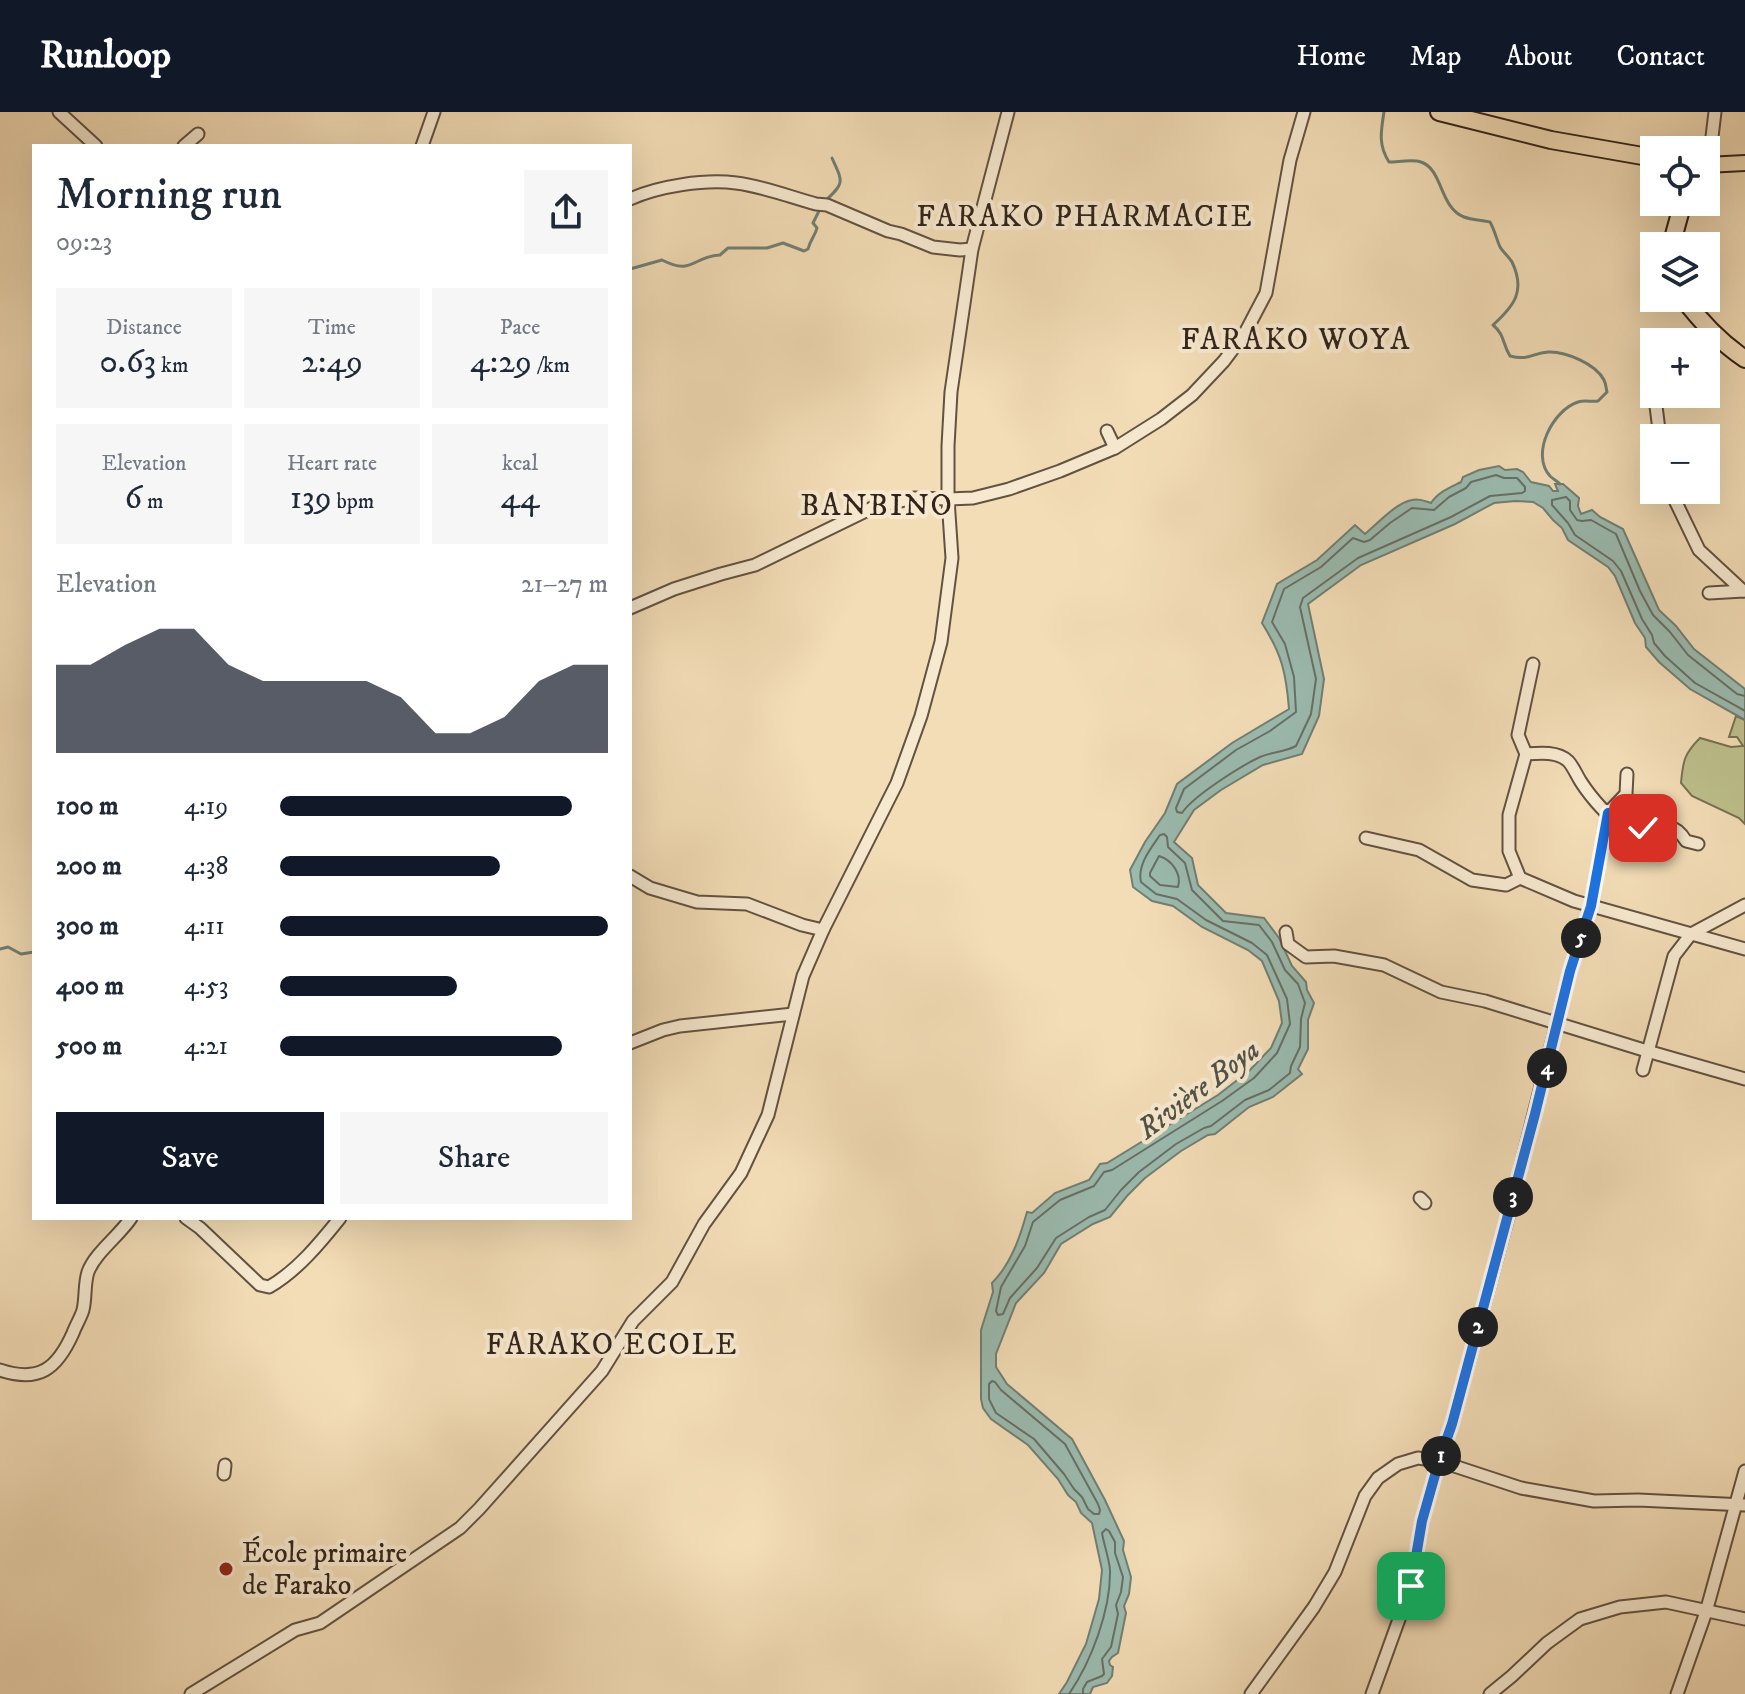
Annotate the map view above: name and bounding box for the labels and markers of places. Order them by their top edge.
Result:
pin [1609,794,1677,862]
pin: 5 [1561,918,1601,958]
pin: 4 [1527,1048,1567,1088]
pin: 3 [1493,1177,1533,1217]
pin: 2 [1458,1307,1498,1347]
pin: 1 [1421,1436,1461,1476]
place label: École primaire de Farako [242,1536,407,1603]
pin [1377,1552,1445,1620]
marker: École primaire de Farako [217,1560,235,1578]

